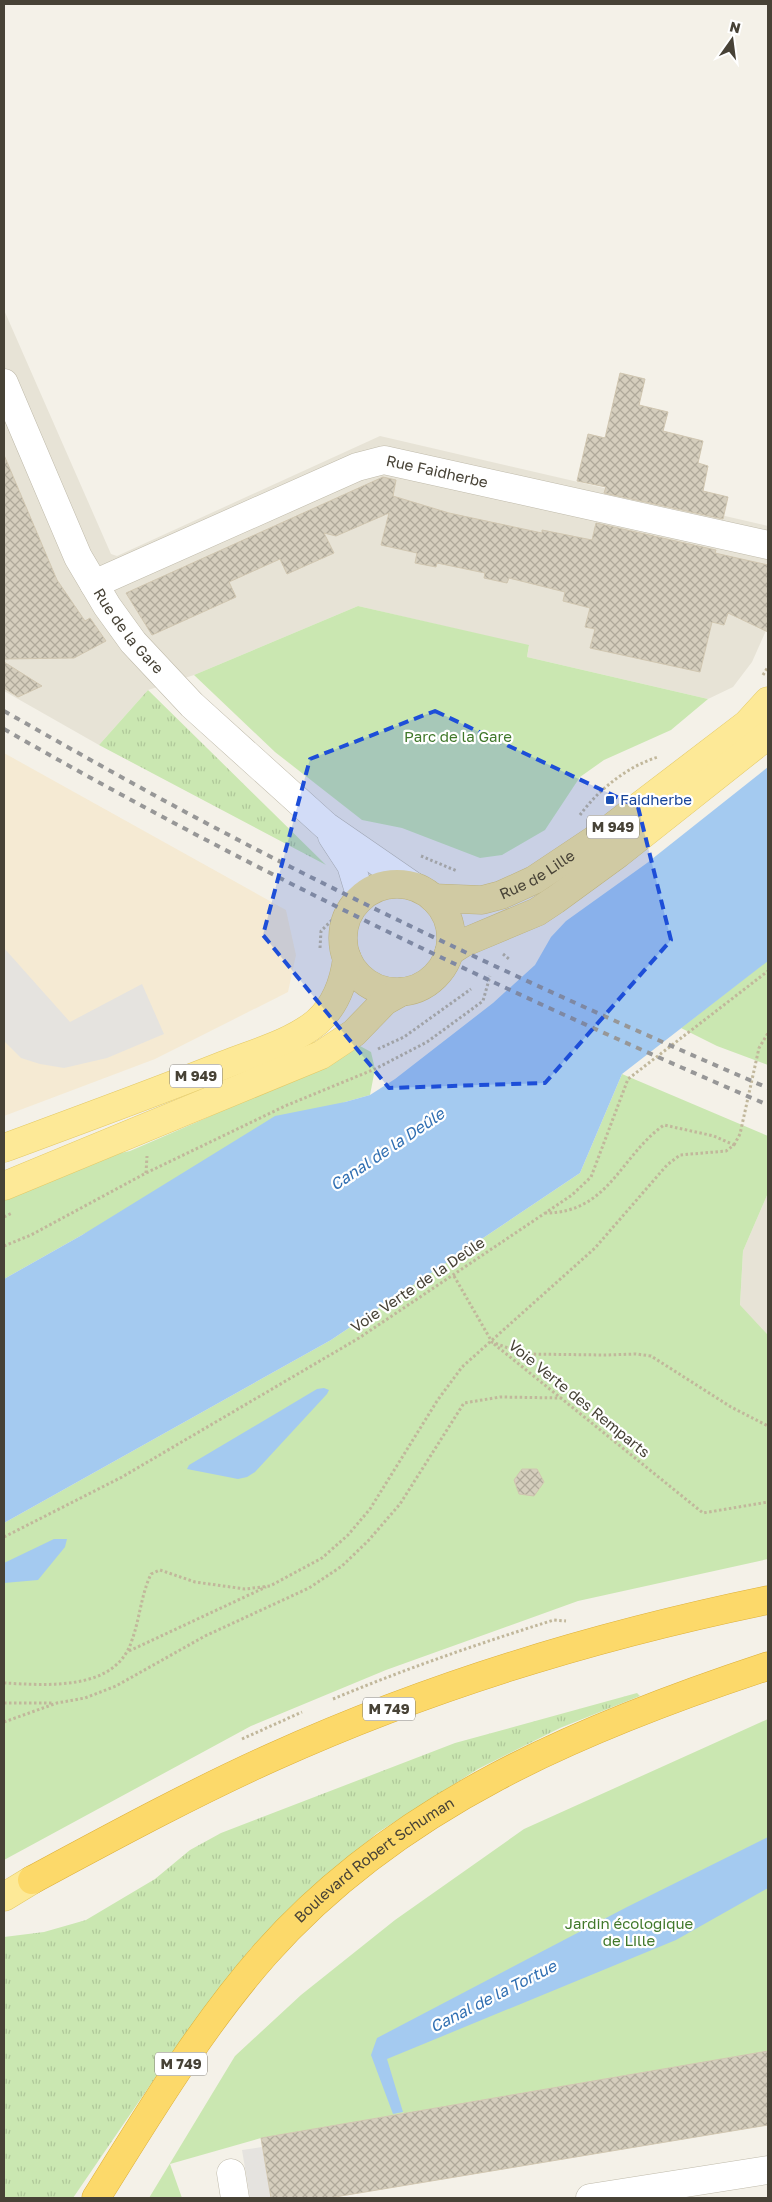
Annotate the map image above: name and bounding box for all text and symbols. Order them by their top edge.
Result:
north arrow [707,15,757,65]
text: N [728,17,742,36]
street label: Rue Faidherbe [385,451,490,491]
street label: Rue de la Gare [91,585,168,677]
park label: Parc de la Gare [404,727,512,745]
place label: Faidherbe [620,790,692,808]
marker: Faidherbe [604,794,616,806]
road number: M 949 [587,816,639,839]
street label: Rue de Lille [496,845,578,903]
road number: M 949 [170,1064,222,1088]
water label: Canal de la Deûle [326,1102,449,1195]
street label: Voie Verte de la Deûle [347,1233,488,1336]
street label: Voie Verte des Remparts [505,1336,654,1461]
road number: M 749 [363,1698,415,1720]
street label: Boulevard Robert Schuman [290,1793,457,1926]
park label: Jardin écologique de Lille [565,1914,694,1949]
water label: Canal de la Tortue [426,1955,561,2037]
road number: M 749 [155,2052,207,2076]

